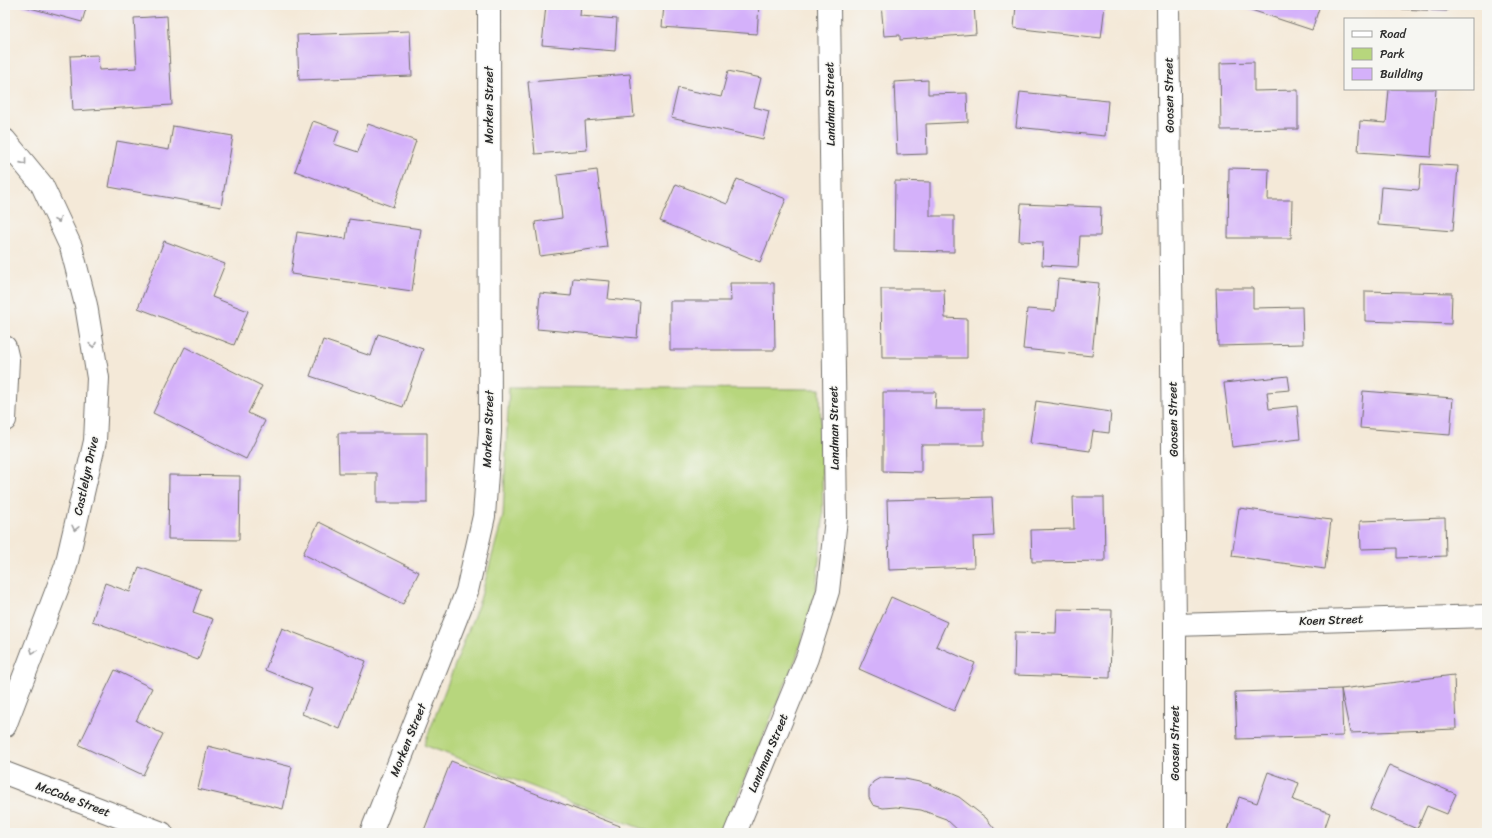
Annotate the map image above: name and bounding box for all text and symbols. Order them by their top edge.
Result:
legend [1344,18,1474,90]
text: Road [1380,23,1407,45]
text: Park [1380,43,1405,65]
street label: Goosen Street [1157,57,1181,133]
street label: Landman Street [818,62,842,146]
text: Building [1380,63,1423,85]
street label: Morken Street [478,65,500,144]
one-way arrow [19,158,26,165]
one-way arrow [54,217,62,224]
one-way arrow [88,342,96,348]
street label: Goosen Street [1161,381,1185,457]
street label: Landman Street [822,386,846,470]
street label: Morken Street [476,389,500,468]
street label: Castlelyn Drive [67,434,105,518]
one-way arrow [71,525,79,531]
street label: Koen Street [1299,608,1363,632]
one-way arrow [30,648,38,655]
street label: Morken Street [383,699,433,780]
street label: Goosen Street [1164,705,1186,781]
street label: Landman Street [741,710,795,796]
street label: McCabe Street [32,775,114,823]

